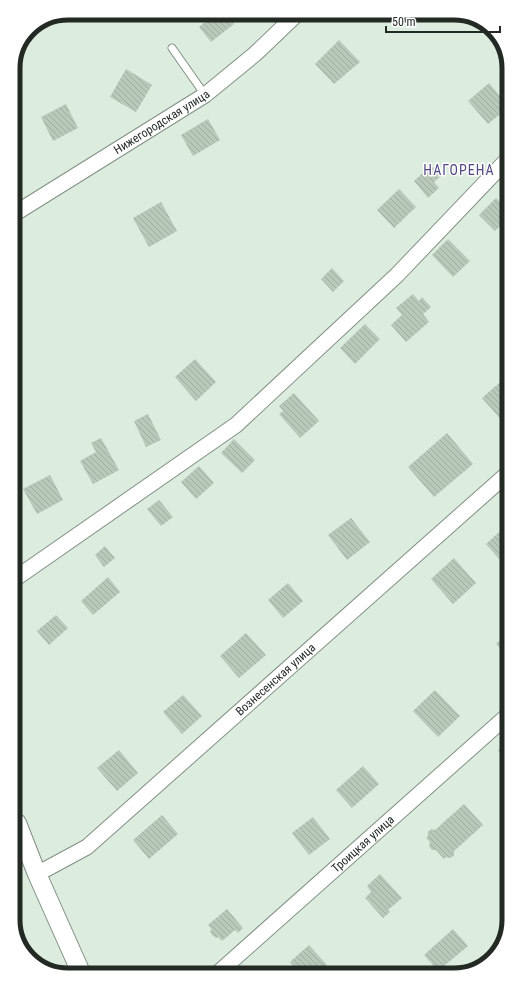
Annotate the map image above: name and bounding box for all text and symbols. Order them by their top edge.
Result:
scale bar [386,8,500,34]
text: 50 m [392,15,416,29]
street label: Нижегородская улица [111,87,213,157]
district label: НАГОРЕНА [423,162,495,178]
street label: Вознесенская улица [233,640,318,719]
street label: Троицкая улица [329,812,397,876]

